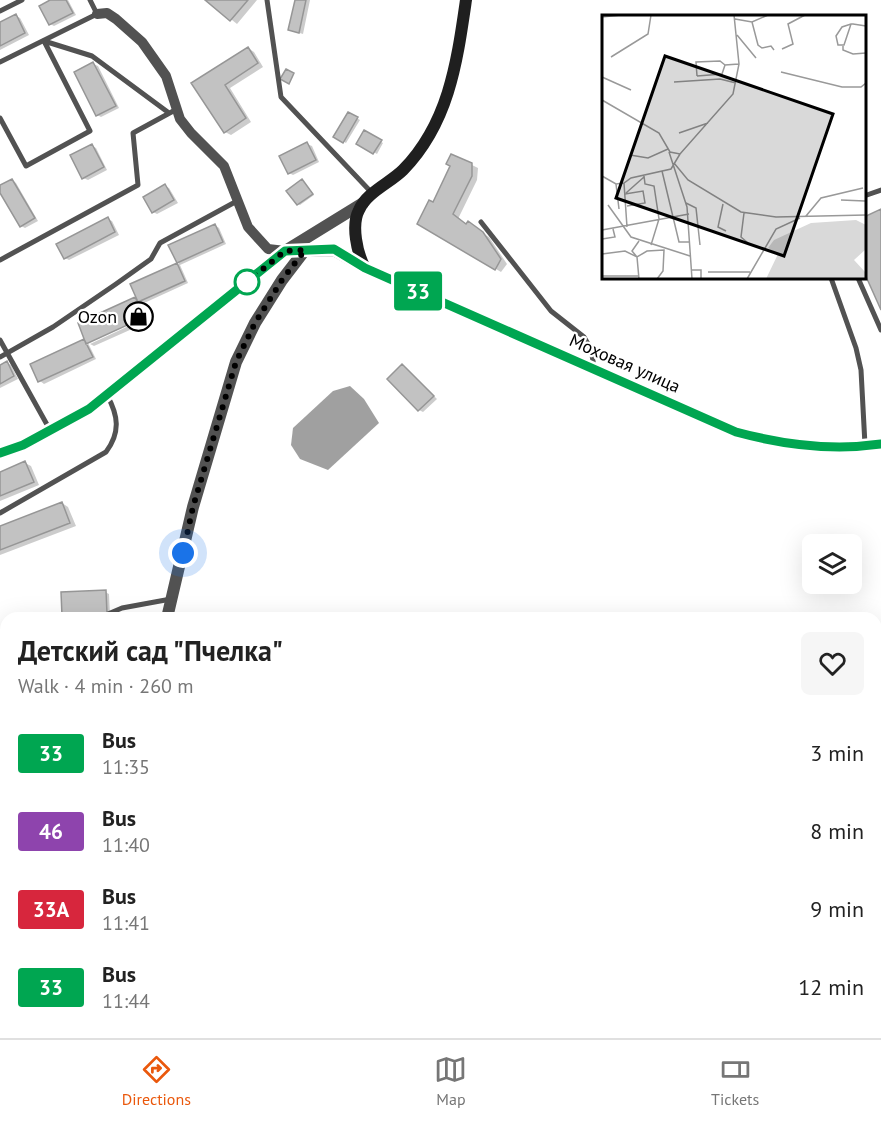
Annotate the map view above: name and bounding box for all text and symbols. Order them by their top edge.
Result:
inset map [602,15,866,279]
unlabelled marker [234,269,260,295]
line badge: 33 [391,272,445,310]
text: 33 [406,278,430,305]
shop icon: Ozon [122,300,154,332]
place label: Ozon [78,305,117,328]
street label: Моховая улица [566,328,684,398]
map controls [802,534,862,594]
button: layers [802,534,862,594]
your location [168,538,198,568]
text: Детский сад "Пчелка" [18,632,283,669]
button: heart [801,632,864,695]
text: Walk · 4 min · 260 m [18,673,194,699]
text: Bus [102,726,136,754]
text: 3 min [810,739,864,767]
text: 33 [39,740,63,767]
text: 11:35 [102,754,150,780]
text: Bus [102,804,136,832]
text: 8 min [810,817,864,845]
text: 46 [39,818,63,845]
text: 11:40 [102,832,150,858]
text: Bus [102,882,136,910]
text: 9 min [810,895,864,923]
text: 33А [33,896,69,923]
text: 11:41 [102,910,150,936]
text: Bus [102,960,136,988]
text: 12 min [798,973,864,1001]
text: 33 [39,974,63,1001]
text: 11:44 [102,988,150,1014]
tab: Directions [122,1053,191,1109]
tab: Map [434,1053,467,1109]
tab: Tickets [711,1053,759,1109]

